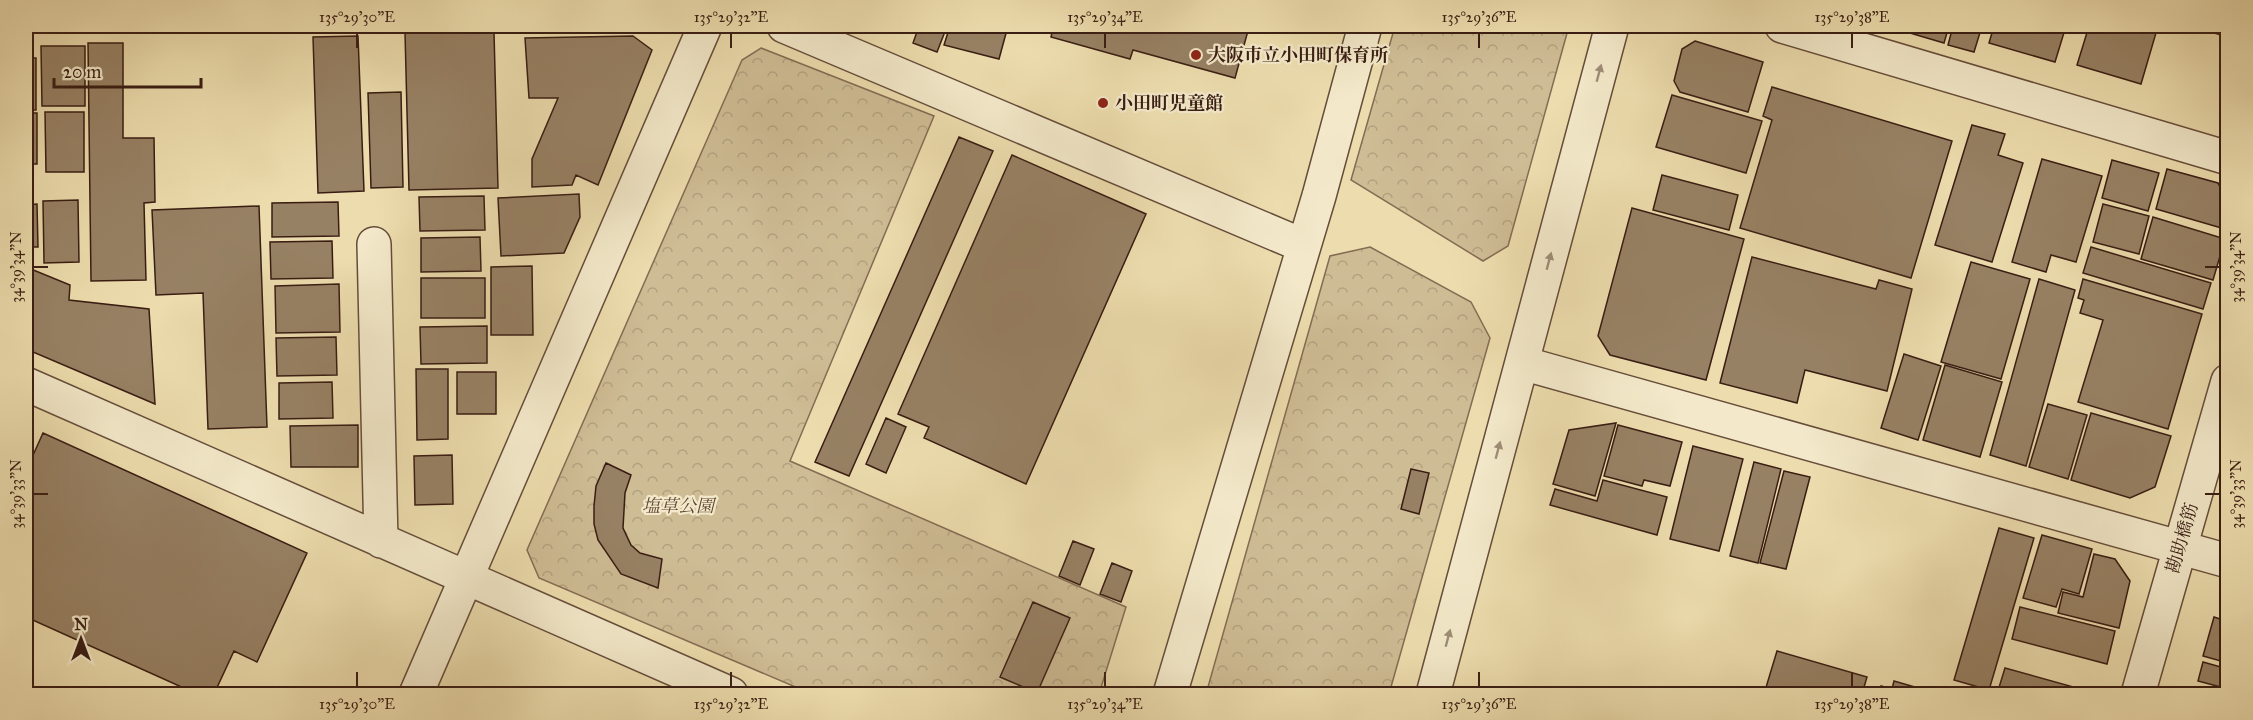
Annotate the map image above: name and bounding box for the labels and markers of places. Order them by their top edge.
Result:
place label: 大阪市立小田町保育所 [1208,44,1388,66]
marker: 大阪市立小田町保育所 [1189,48,1203,62]
place label: 小田町児童館 [1115,92,1223,114]
marker: 小田町児童館 [1096,96,1110,110]

